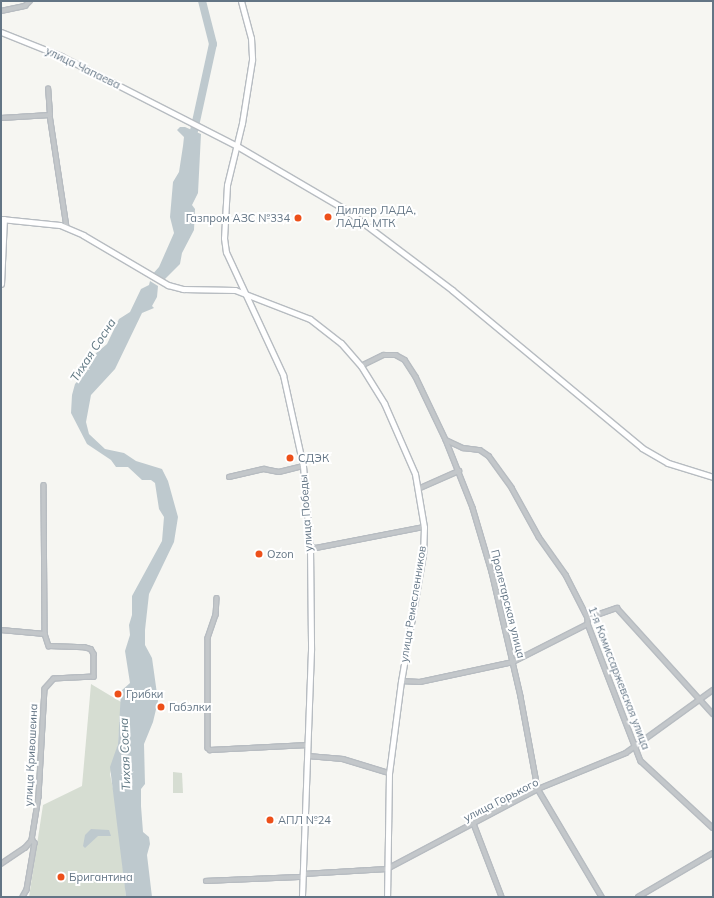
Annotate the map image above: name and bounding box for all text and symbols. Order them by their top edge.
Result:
street label: улица Чапаева [44,44,122,92]
place label: Диллер ЛАДА, ЛАДА МТК [336,204,416,230]
place label: Газпром АЗС №334 [186,211,290,225]
marker: Диллер ЛАДА, ЛАДА МТК [323,212,333,222]
marker: Газпром АЗС №334 [293,213,303,223]
water label: Тихая Сосна [67,316,119,384]
place label: СДЭК [298,451,329,465]
marker: СДЭК [285,453,295,463]
street label: улица Победы [297,474,315,552]
street label: улица Ремесленников [397,545,429,663]
place label: Ozon [267,547,294,561]
street label: Пролетарская улица [488,548,528,660]
marker: Ozon [254,549,264,559]
street label: 1-я Комиссаржевская улица [586,604,652,752]
place label: Грибки [126,687,163,701]
marker: Грибки [113,689,123,699]
place label: Габэлки [169,700,211,714]
marker: Габэлки [156,702,166,712]
street label: улица Кривошеина [22,703,40,807]
water label: Тихая Сосна [117,717,133,791]
street label: улица Горького [461,775,541,825]
place label: АПЛ №24 [278,813,331,827]
marker: АПЛ №24 [265,815,275,825]
place label: Бригантина [69,870,133,884]
marker: Бригантина [56,872,66,882]

